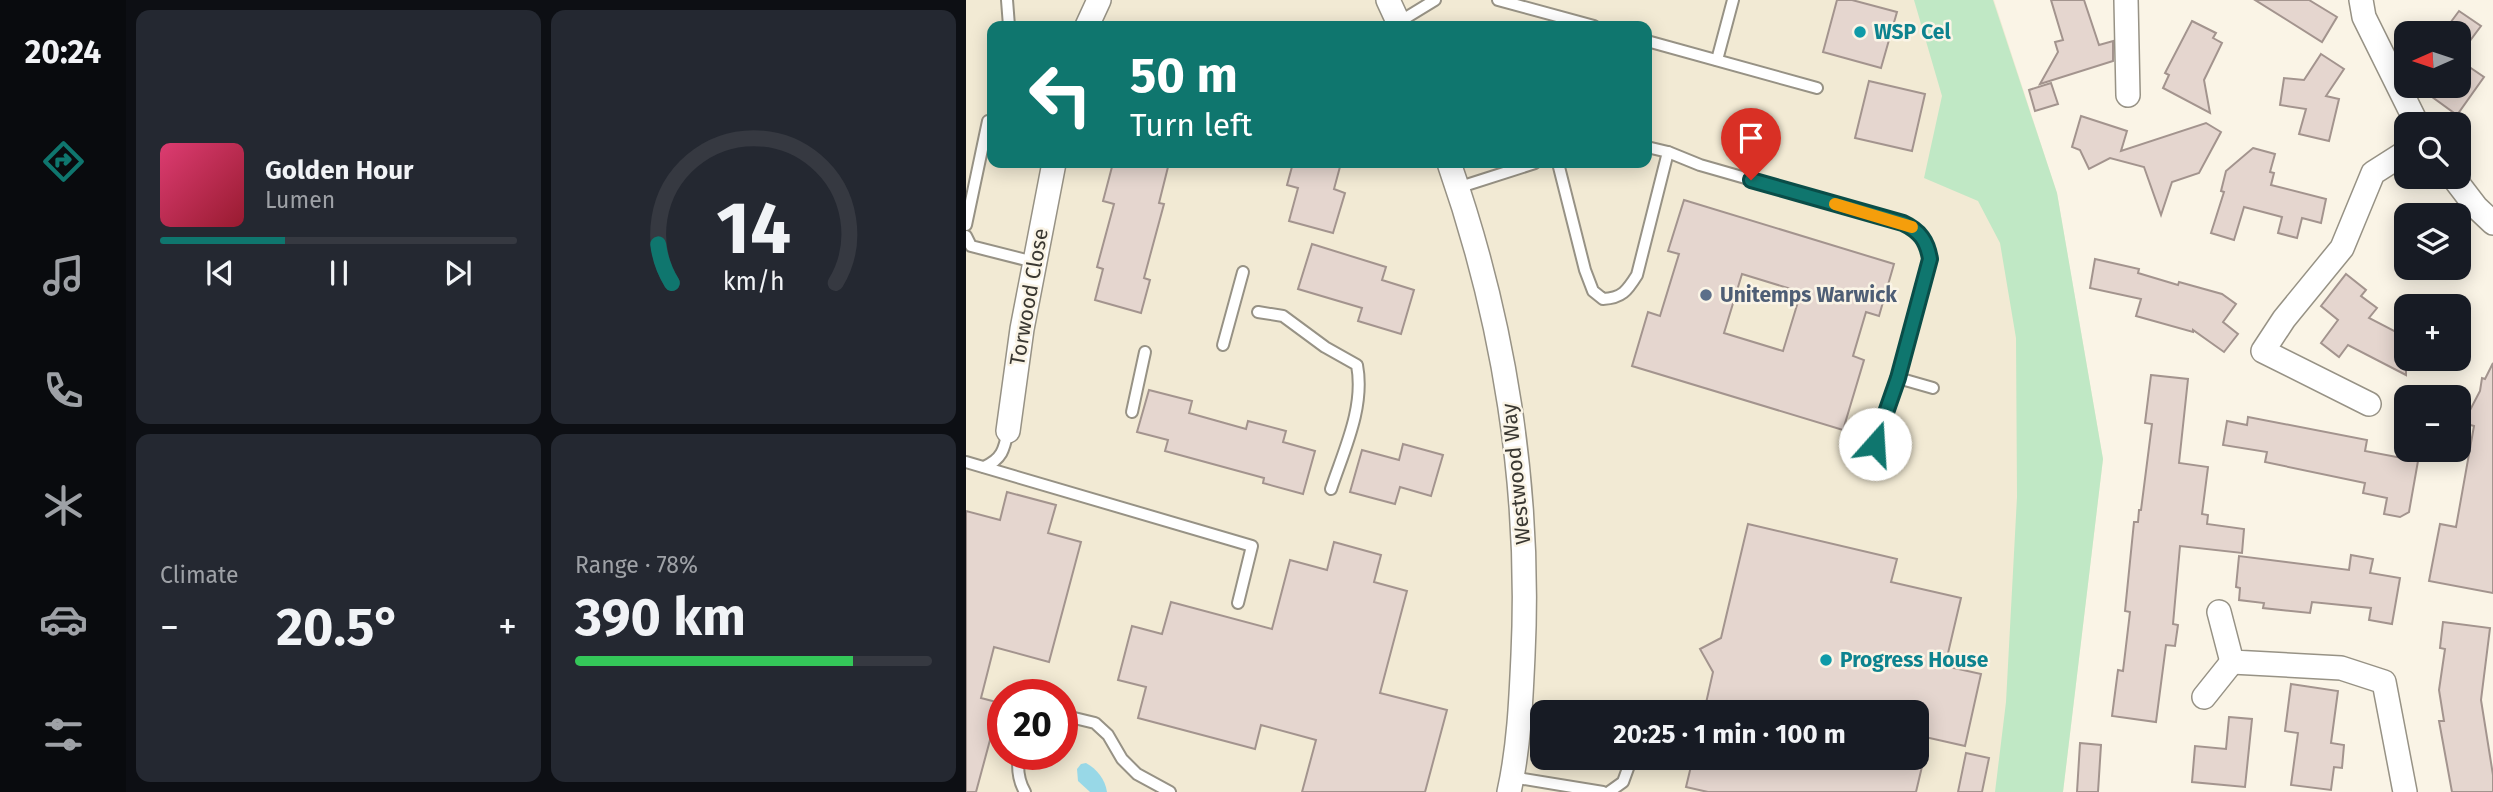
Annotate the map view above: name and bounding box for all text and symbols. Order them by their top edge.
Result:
place label: WSP Cel [1874,19,1951,45]
north arrow [2394,21,2471,98]
map controls [2394,21,2471,462]
marker: WSP Cel [1852,24,1868,40]
text: 20:24 [25,33,101,71]
text: 50 m [1130,46,1238,105]
icon: left [1015,49,1106,140]
text: Turn left [1130,106,1252,144]
pin [1721,108,1781,180]
button: search [2394,112,2471,189]
icon: arrive [1732,119,1770,157]
icon: directions [39,137,88,186]
text: Golden Hour [265,155,413,186]
text: Lumen [265,186,335,214]
text: 14 [716,186,791,273]
button: layers [2394,203,2471,280]
street label: Torwood Close [1004,226,1054,368]
icon: music [39,251,88,300]
icon: previous [201,254,239,292]
icon: pause [320,254,358,292]
icon: next [439,254,477,292]
text: km/h [723,267,784,297]
place label: Unitemps Warwick [1720,282,1897,308]
marker: Unitemps Warwick [1698,287,1714,303]
button: + [2394,294,2471,371]
icon: phone [39,366,88,415]
button: − [2394,385,2471,462]
street label: Westwood Way [1496,401,1536,546]
position arrow [1838,407,1912,481]
icon: climate [39,481,88,530]
text: Range · 78% [575,551,698,579]
text: Climate [160,561,239,589]
text: 390 km [575,586,746,649]
icon: car [39,595,88,644]
text: 20.5° [276,596,401,659]
text: − [160,604,179,650]
text: + [498,604,517,650]
place label: Progress House [1840,647,1989,673]
marker: Progress House [1818,652,1834,668]
speed limit sign: 20 [987,679,1078,770]
icon: filters [39,710,88,759]
text: 20:25 · 1 min · 100 m [1613,719,1846,750]

